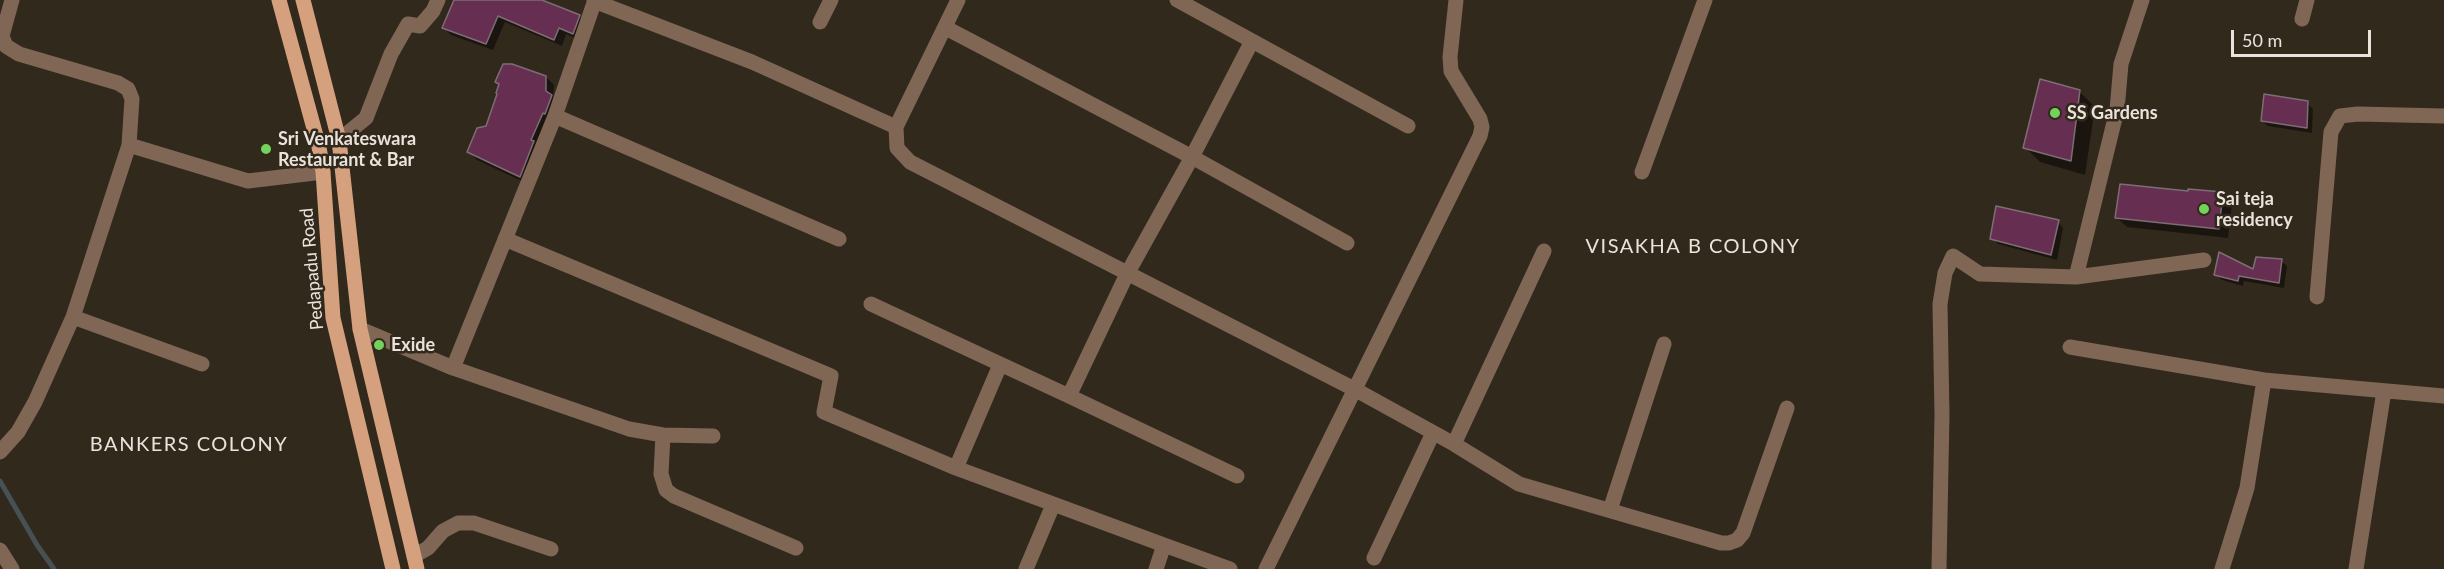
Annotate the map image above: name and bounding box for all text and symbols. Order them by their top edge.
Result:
scale bar [2234,18,2374,56]
text: 50 m [2242,29,2282,51]
place label: SS Gardens [2067,102,2158,124]
marker: SS Gardens [2048,106,2062,120]
place label: Sri Venkateswara Restaurant & Bar [278,128,416,170]
marker: Sri Venkateswara Restaurant & Bar [259,142,273,156]
place label: Sai teja residency [2216,188,2293,230]
marker: Sai teja residency [2197,202,2211,216]
street label: Pedapadu Road [296,207,328,331]
district label: VISAKHA B COLONY [1586,235,1800,259]
place label: Exide [391,334,435,356]
marker: Exide [372,338,386,352]
district label: BANKERS COLONY [90,433,288,457]

